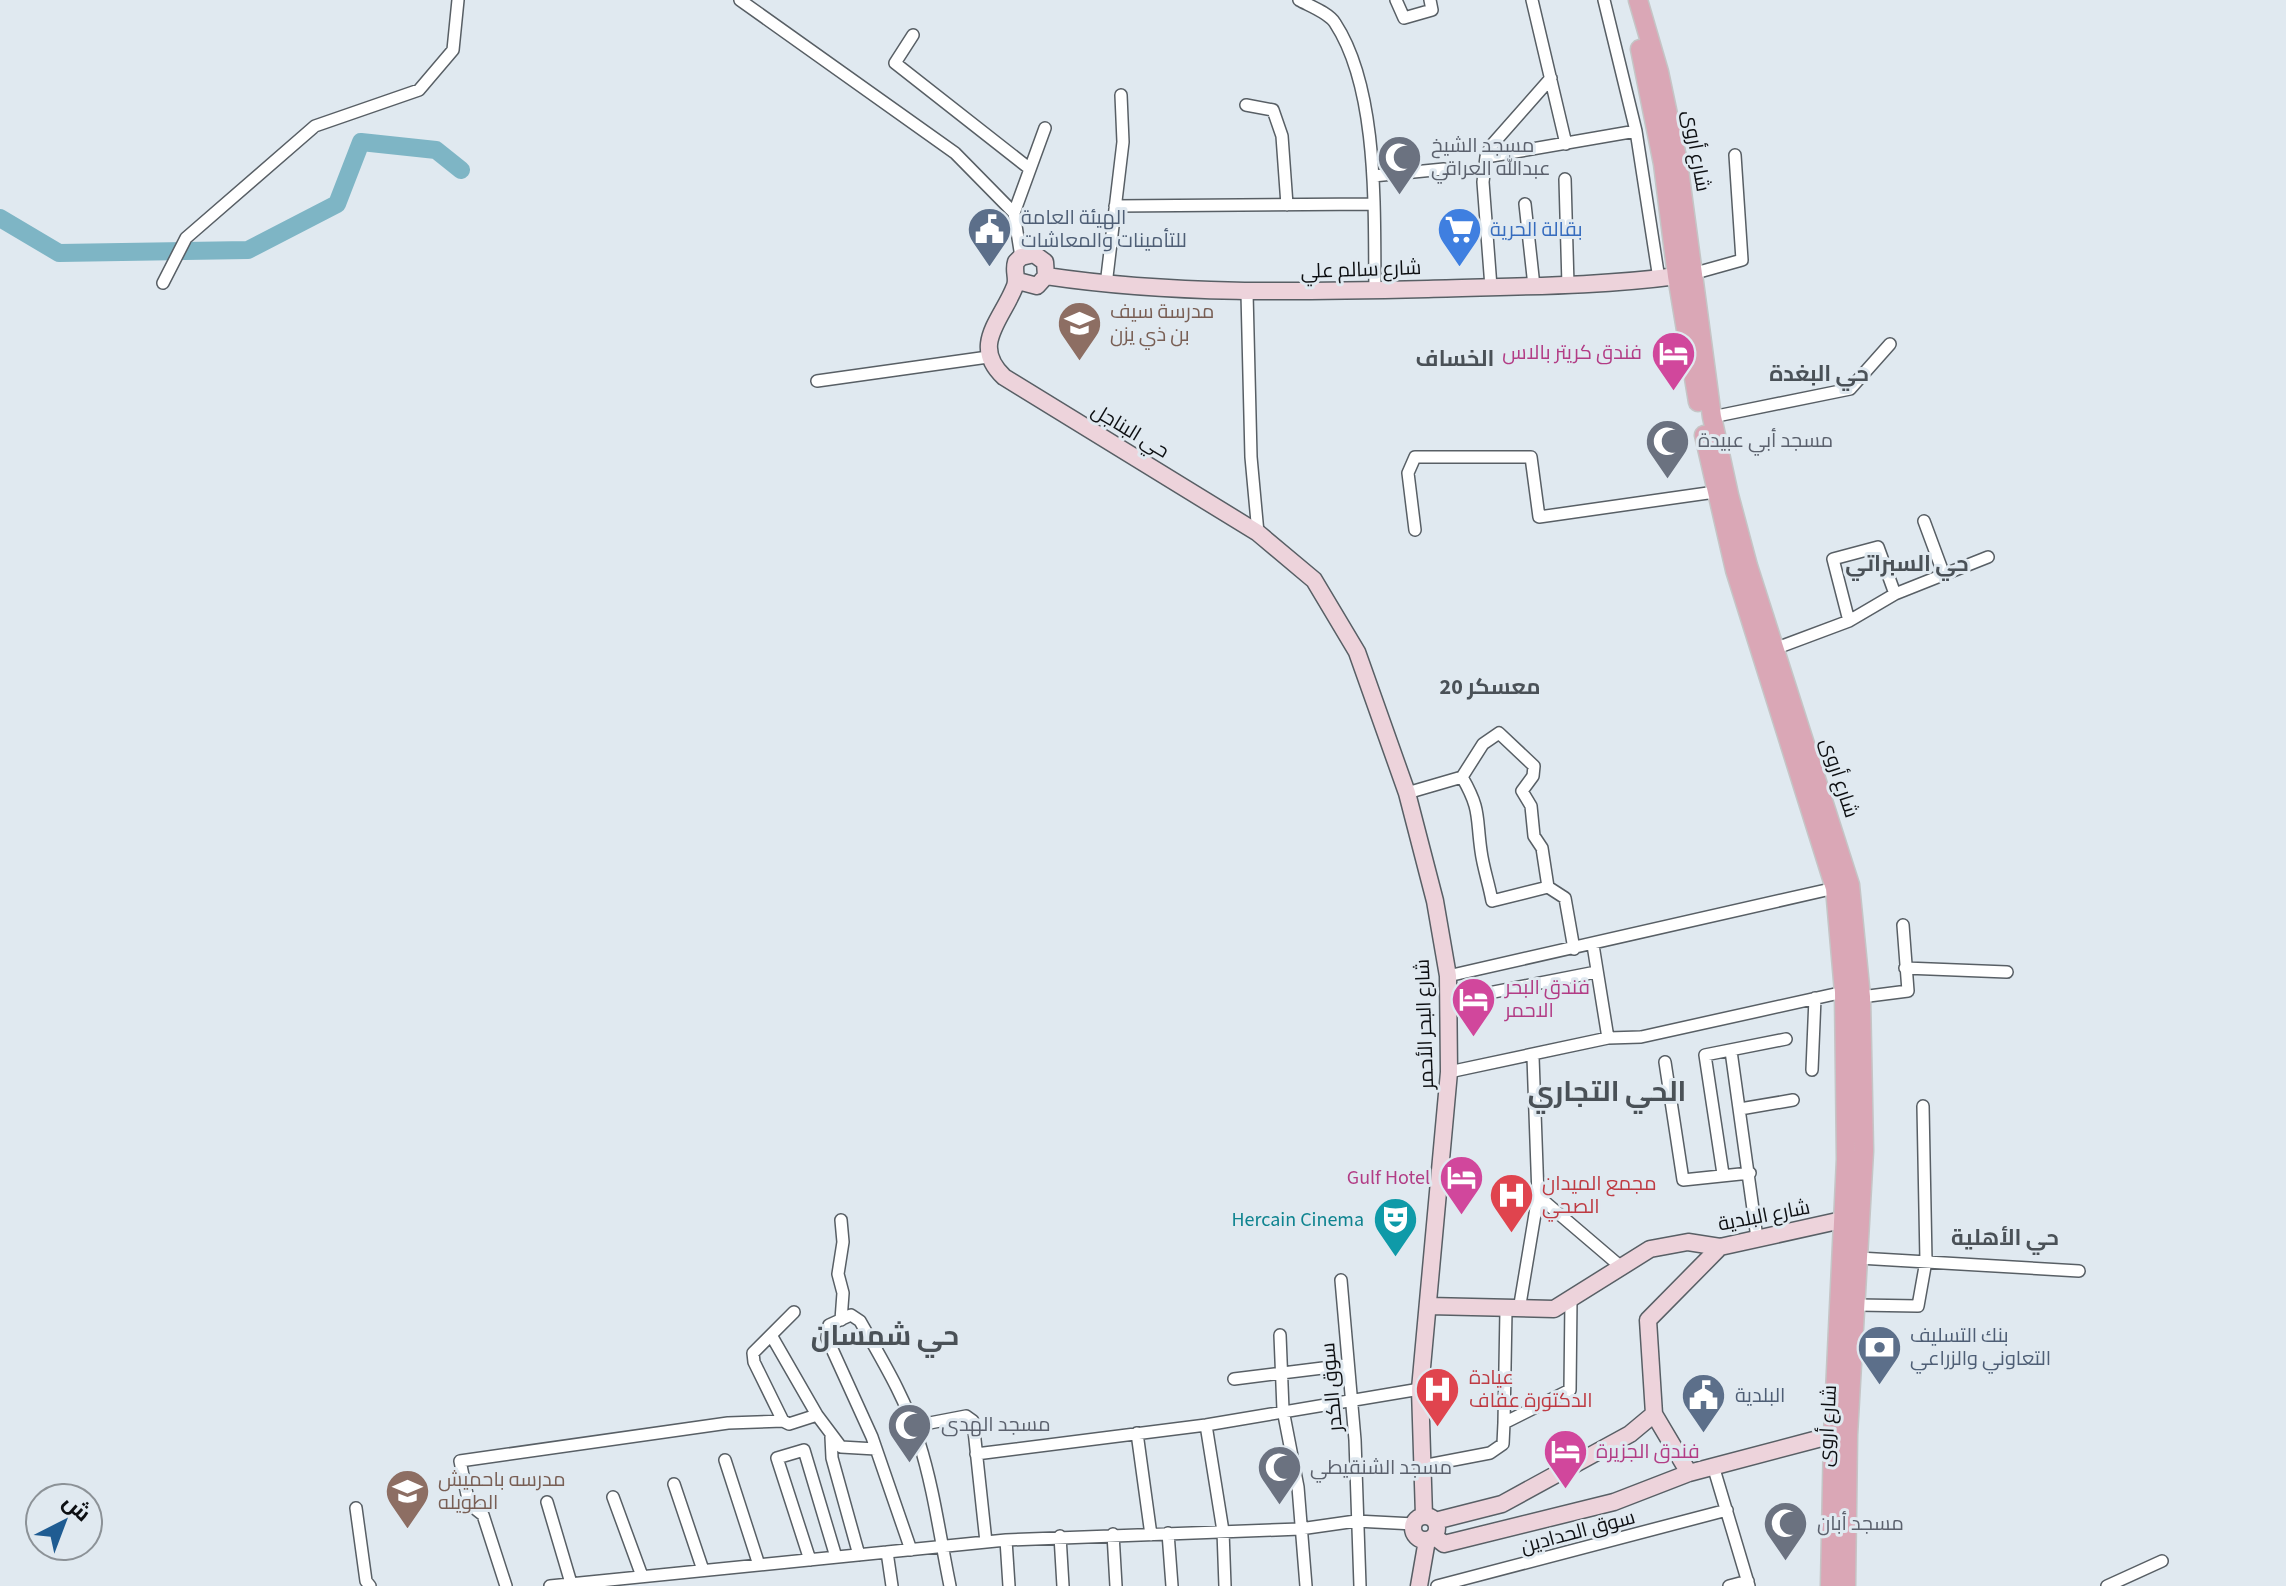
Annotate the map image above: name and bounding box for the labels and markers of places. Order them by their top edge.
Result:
place label: مسجد الشيخ عبدالله العراقي [1431,132,1551,184]
mosque icon: مسجد الشيخ عبدالله العراقي [1376,134,1424,197]
place label: الهيئة العامة للتأمينات والمعاشات [1021,204,1187,255]
public building icon: الهيئة العامة للتأمينات والمعاشات [966,205,1014,268]
supermarket icon: بقالة الحرية [1435,206,1483,269]
place label: بقالة الحرية [1490,216,1583,244]
place label: مدرسة سيف بن ذي يزن [1110,298,1214,350]
school or university icon: مدرسة سيف بن ذي يزن [1055,299,1103,362]
hotel icon: فندق كريتر بالاس [1649,329,1697,392]
place label: فندق كريتر بالاس [1502,339,1642,367]
mosque icon: مسجد أبي عبيدة [1643,417,1691,480]
place label: مسجد أبي عبيدة [1698,427,1833,456]
place label: فندق البحر الاحمر [1504,974,1590,1025]
hotel icon: فندق البحر الاحمر [1450,975,1498,1038]
hotel icon: Gulf Hotel [1437,1154,1485,1217]
place label: Gulf Hotel [1347,1164,1430,1192]
place label: مجمع الميدان الصحي [1542,1170,1657,1222]
hospital icon: مجمع الميدان الصحي [1487,1172,1535,1235]
theatre icon: Hercain Cinema [1371,1196,1419,1259]
place label: Hercain Cinema [1232,1206,1364,1234]
place label: بنك التسليف التعاوني والزراعي [1910,1322,2051,1374]
bank icon: بنك التسليف التعاوني والزراعي [1855,1323,1903,1386]
place label: عيادة الدكتورة عفاف [1469,1364,1593,1415]
hospital icon: عيادة الدكتورة عفاف [1414,1365,1462,1428]
public building icon: البلدية [1680,1372,1728,1435]
place label: البلدية [1735,1382,1786,1410]
mosque icon: مسجد الهدى [886,1401,934,1464]
place label: مسجد الهدى [941,1411,1051,1439]
hotel icon: فندق الجزيرة [1541,1428,1589,1491]
place label: فندق الجزيرة [1596,1438,1700,1466]
mosque icon: مسجد الشنقيطي [1255,1444,1303,1507]
place label: مسجد الشنقيطي [1310,1454,1452,1483]
place label: مدرسه باحميش الطويله [438,1466,566,1517]
school or university icon: مدرسه باحميش الطويله [383,1468,431,1531]
mosque icon: مسجد أبان [1762,1500,1810,1563]
place label: مسجد أبان [1817,1510,1904,1538]

